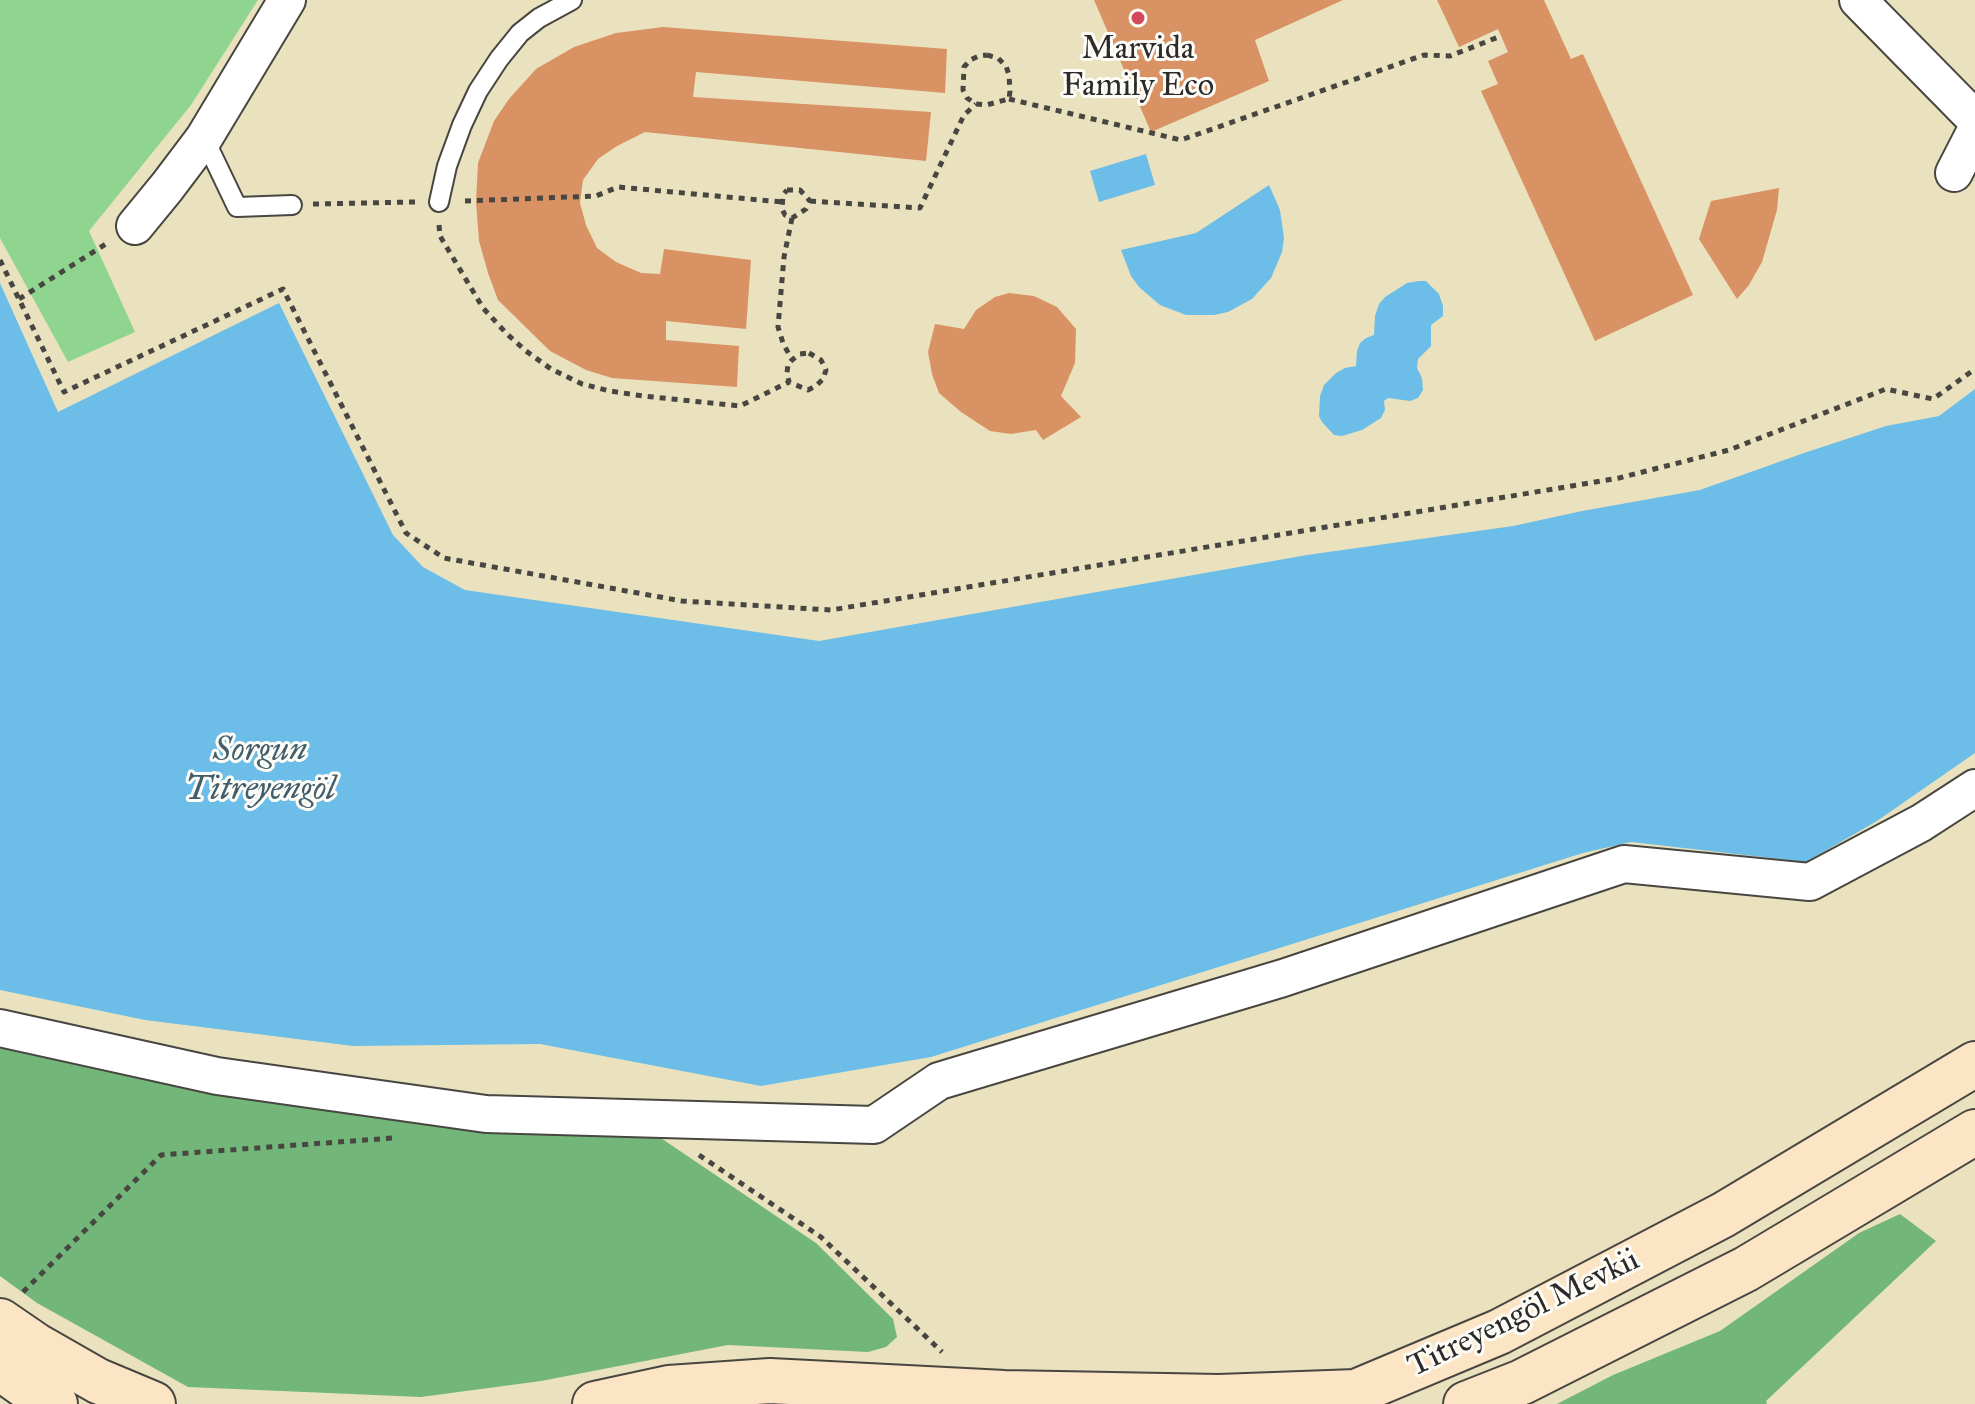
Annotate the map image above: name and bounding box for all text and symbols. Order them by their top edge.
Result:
marker: Marvida Family Eco [1129,9,1147,27]
place label: Marvida Family Eco [1062,31,1214,106]
water label: Sorgun Titreyengöl [185,732,335,812]
street label: Titreyengöl Mevkii [1402,1241,1646,1387]

